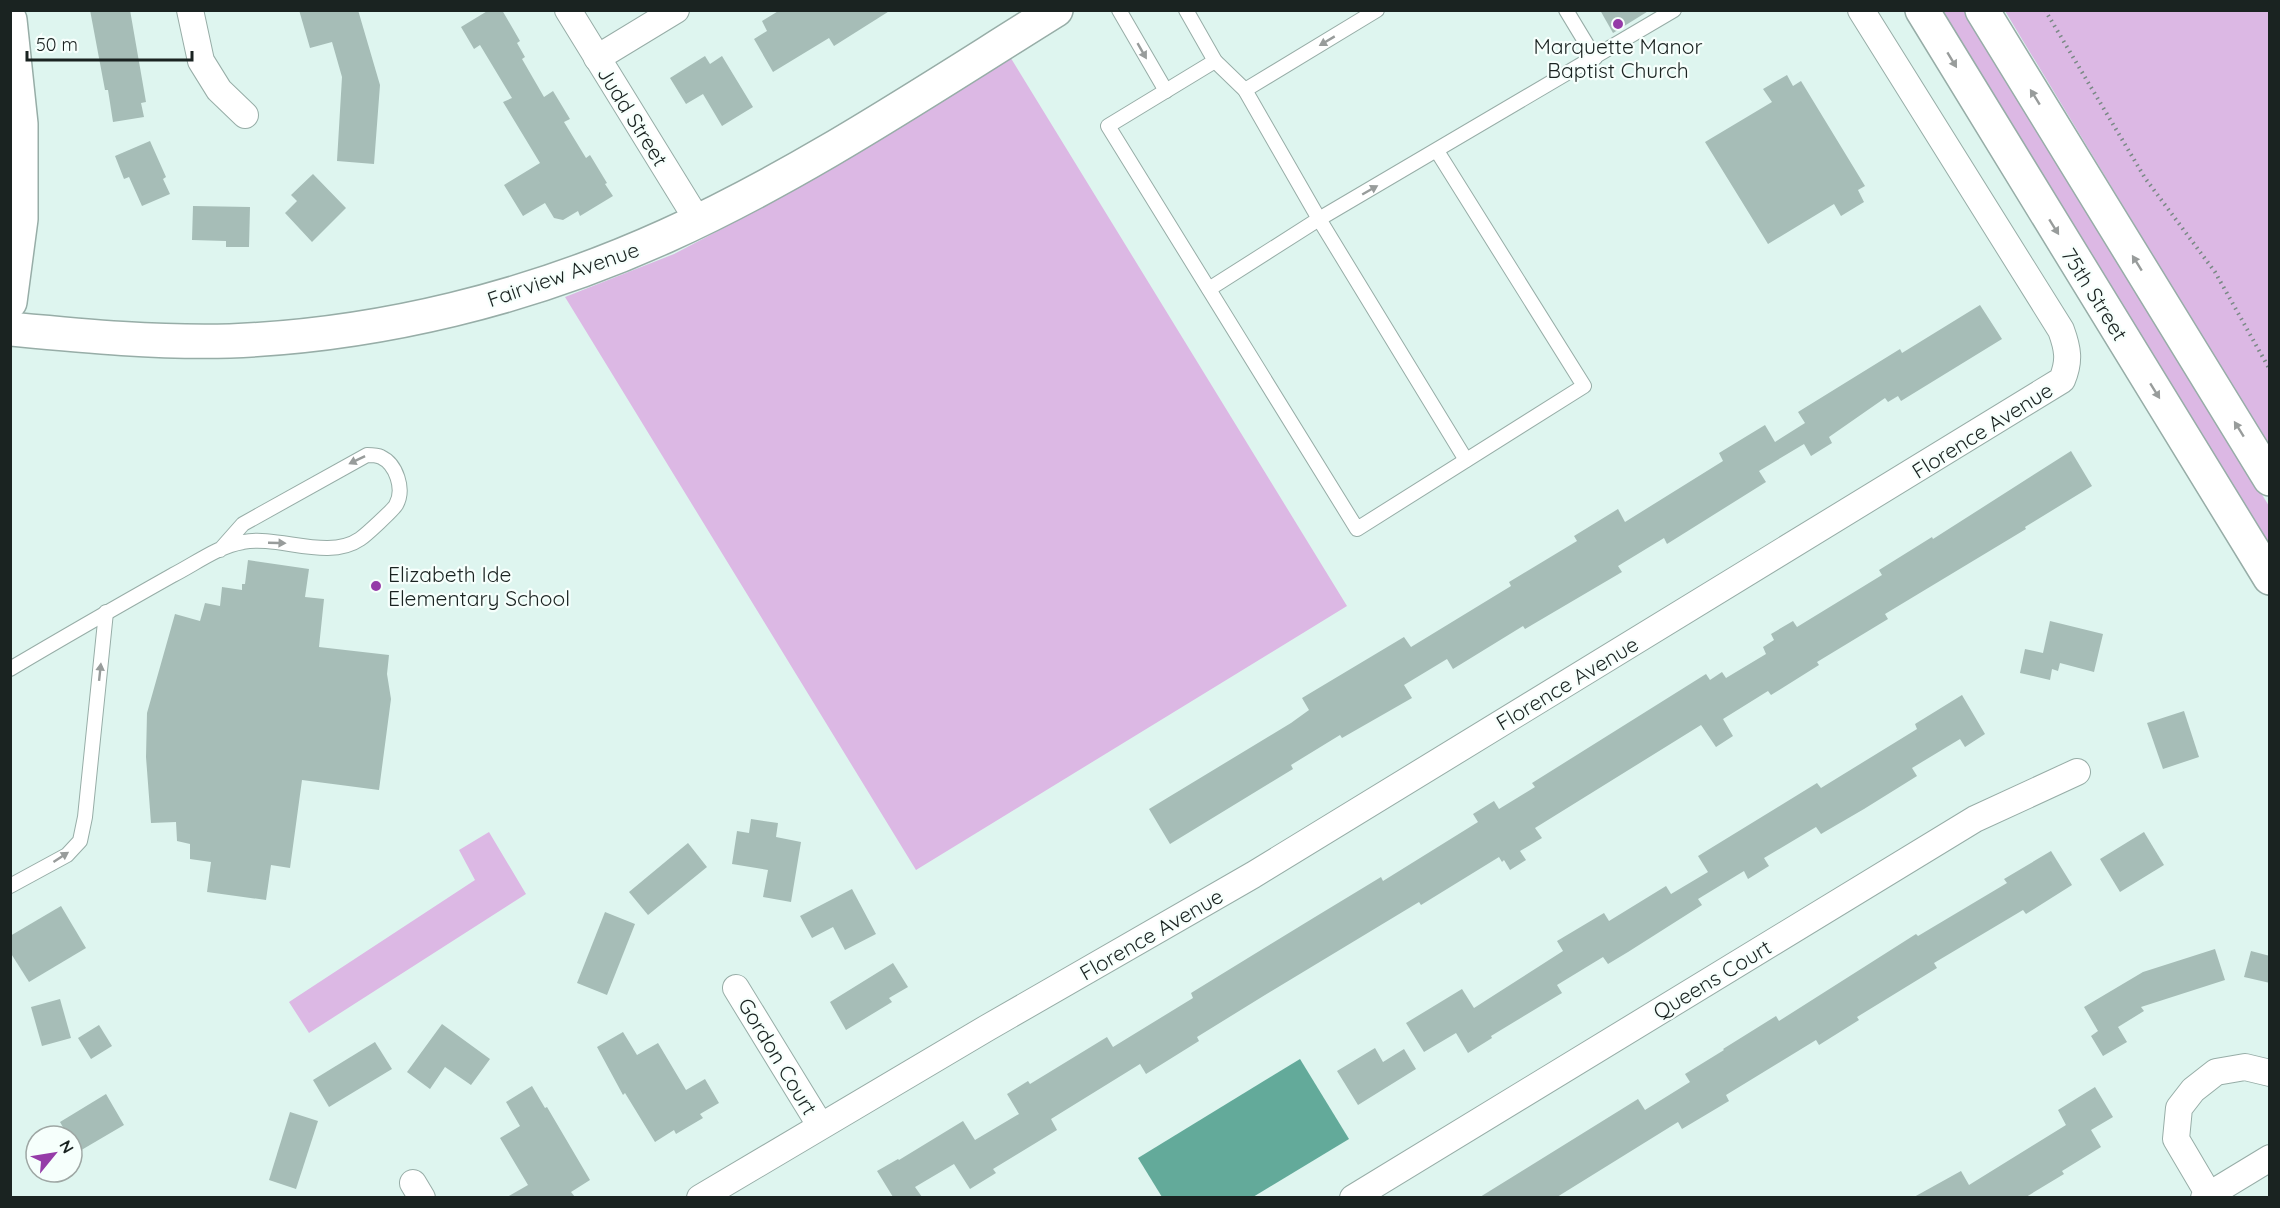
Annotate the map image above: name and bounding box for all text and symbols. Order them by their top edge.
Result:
marker: Marquette Manor Baptist Church [1611,17,1625,31]
scale bar [27,24,192,62]
text: 50 m [36,33,78,56]
place label: Marquette Manor Baptist Church [1534,33,1703,83]
one-way arrow [1319,35,1335,46]
one-way arrow [1137,43,1148,59]
one-way arrow [1947,52,1958,69]
street label: Judd Street [592,61,674,171]
one-way arrow [2029,89,2040,105]
one-way arrow [1361,185,1378,195]
one-way arrow [2048,219,2059,235]
street label: Fairview Avenue [484,236,642,312]
street label: 75th Street [2056,243,2134,345]
one-way arrow [2131,255,2142,271]
street label: Florence Avenue [1907,376,2057,484]
one-way arrow [2149,383,2160,399]
one-way arrow [2233,421,2244,438]
one-way arrow [348,455,365,465]
one-way arrow [267,538,286,547]
place label: Elizabeth Ide Elementary School [388,561,570,611]
marker: Elizabeth Ide Elementary School [369,579,383,593]
street label: Florence Avenue [1491,630,1643,736]
one-way arrow [95,663,105,682]
one-way arrow [53,852,69,863]
street label: Florence Avenue [1075,882,1227,986]
street label: Queens Court [1648,934,1776,1024]
street label: Gordon Court [733,993,823,1119]
north arrow [24,1124,84,1184]
text: N [55,1136,79,1157]

